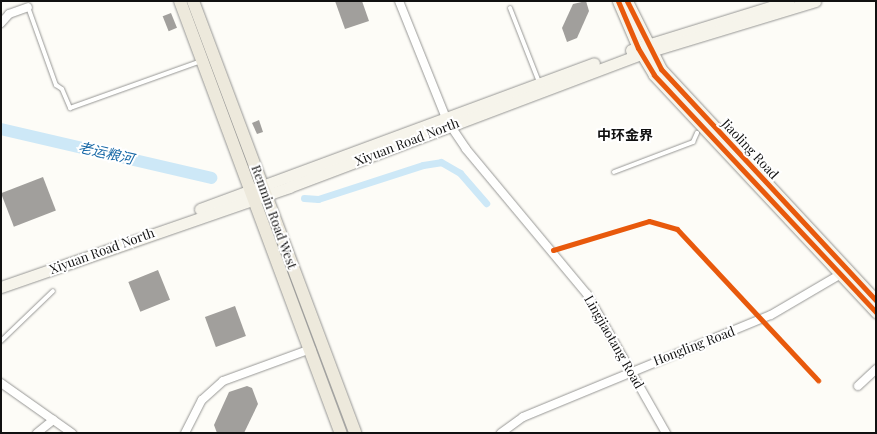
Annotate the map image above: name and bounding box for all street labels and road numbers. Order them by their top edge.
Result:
street label: Xiyuan Road North [353,115,461,169]
street label: Jiaoling Road [718,116,782,182]
street label: Renmin Road West [248,163,300,271]
street label: Xiyuan Road North [47,225,157,277]
street label: Lingjiaotang Road [581,293,647,391]
street label: Hongling Road [651,323,737,369]

